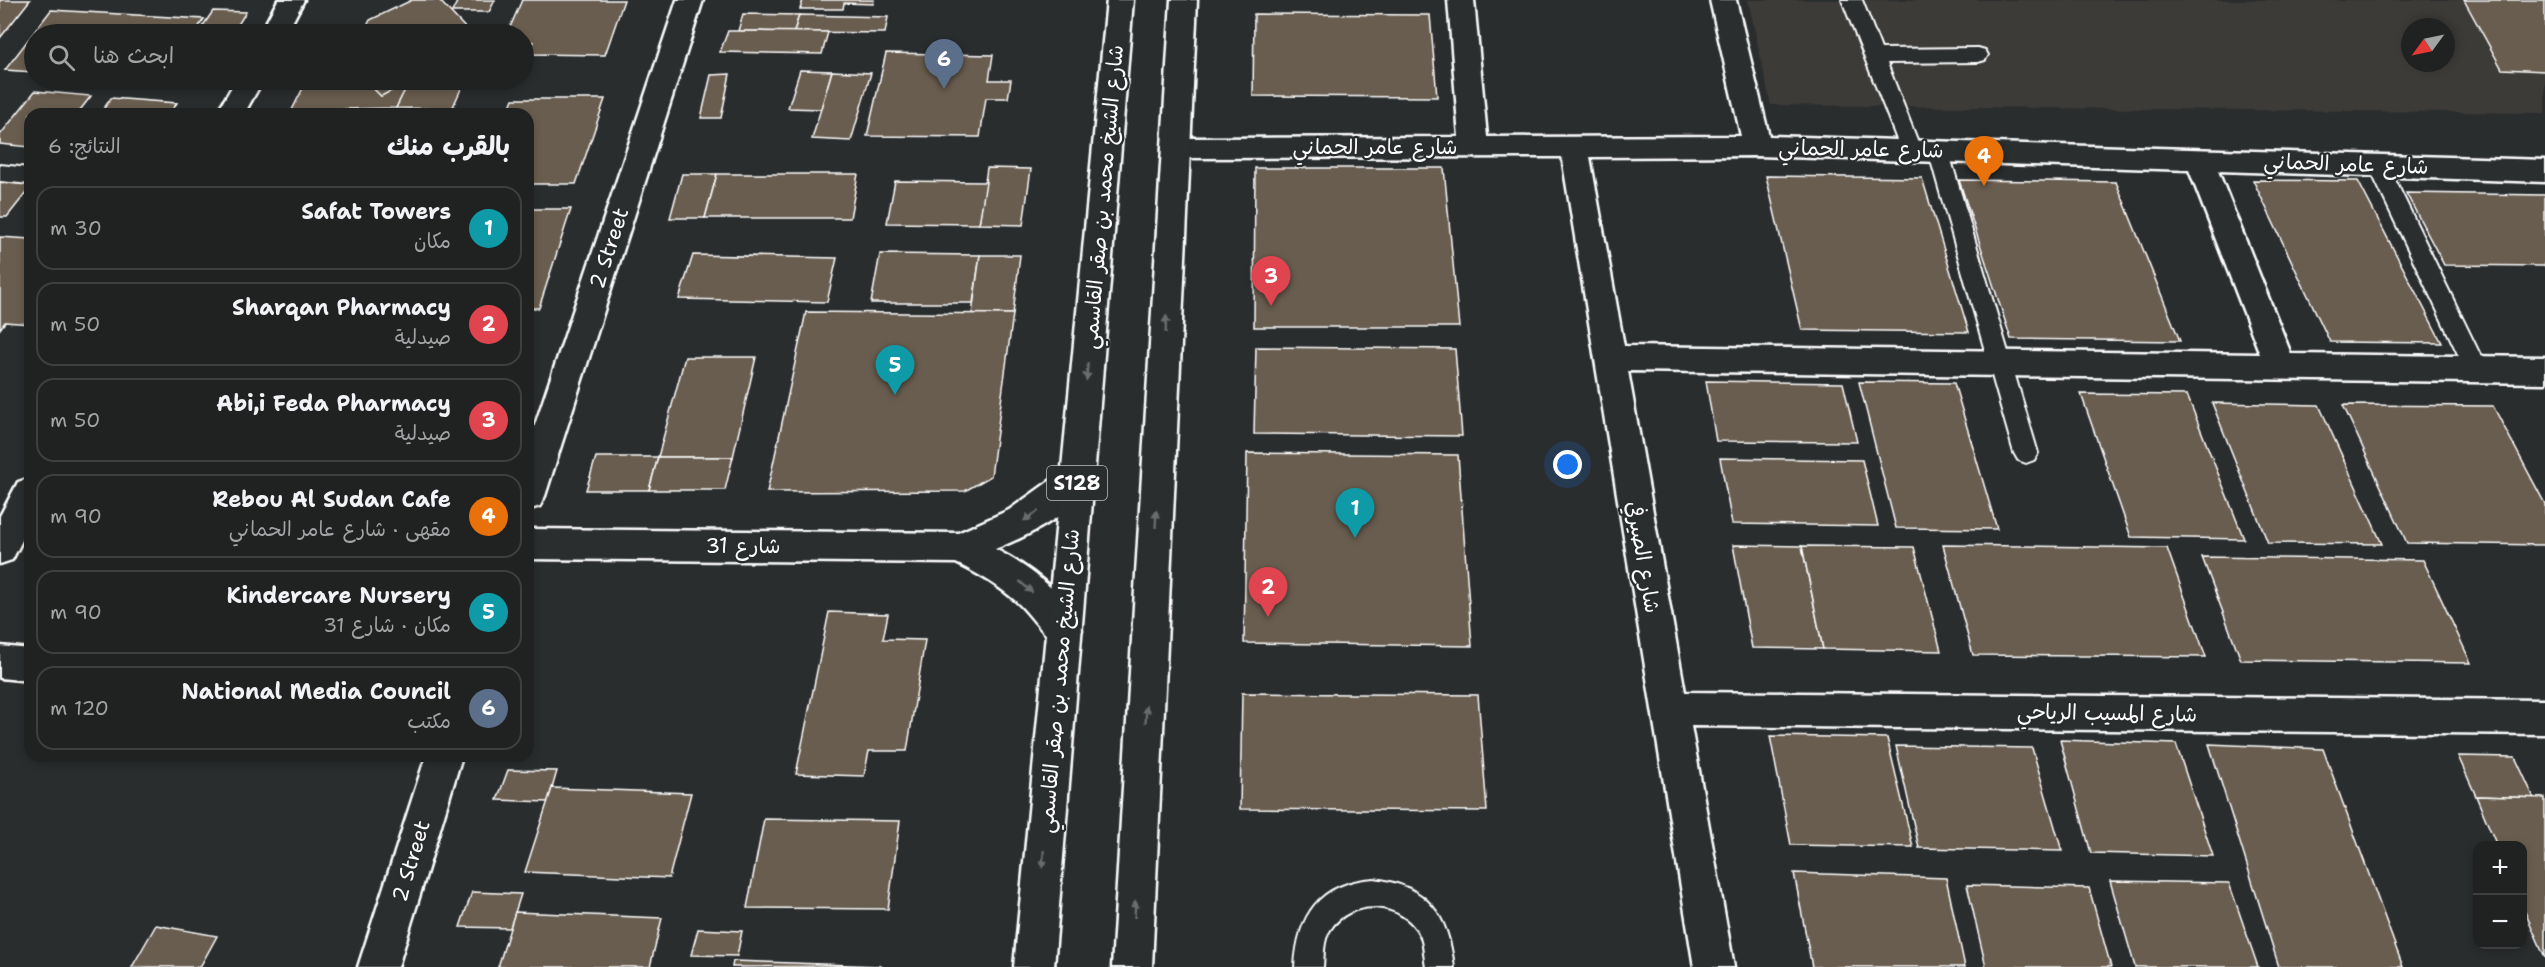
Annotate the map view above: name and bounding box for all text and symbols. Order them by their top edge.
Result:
north arrow [2401,18,2455,72]
search box [24,24,534,90]
pin: 6 [924,40,964,89]
icon: search [45,41,78,74]
text: ابحث هنا [93,41,174,70]
street label: شارع الشيخ محمد بن صقر القاسمي [1076,44,1135,351]
text: بالقرب منك [387,128,510,163]
text: النتائج: 6 [48,133,121,159]
street label: شارع عامر الحماني [1292,133,1458,166]
street label: شارع عامر الحماني [1778,134,1944,169]
pin: 4 [1964,136,2004,186]
street label: شارع عامر الحماني [2263,147,2429,186]
text: Safat Towers [301,197,451,226]
street label: 2 Street [583,204,635,292]
text: 30 m [50,215,102,241]
text: 1 [484,215,493,241]
text: مكان [414,228,451,254]
pin: 3 [1252,256,1290,306]
text: Sharqan Pharmacy [232,293,451,322]
text: 50 m [50,311,100,337]
text: 2 [482,311,496,337]
one-way arrow [1162,315,1171,334]
text: صيدلية [395,324,451,350]
pin: 5 [876,346,914,395]
one-way arrow [1082,363,1092,382]
text: Abi,i Feda Pharmacy [216,389,451,418]
text: 50 m [50,407,100,433]
text: 3 [482,407,496,433]
text: صيدلية [395,420,451,446]
your location [1553,450,1582,479]
road number: S128 [1047,466,1107,500]
text: Rebou Al Sudan Cafe [212,485,451,514]
pin: 1 [1336,488,1374,538]
street label: شارع الصيرفي [1618,499,1667,615]
text: 90 m [50,503,102,529]
text: 4 [482,503,496,529]
one-way arrow [1152,510,1161,529]
one-way arrow [1023,511,1039,522]
text: مقهى · شارع عامر الحماني [229,516,451,542]
street label: شارع الشيخ محمد بن صقر القاسمي [1032,528,1091,835]
street label: شارع 31 [706,532,780,561]
pin: 2 [1248,568,1288,617]
one-way arrow [1019,580,1034,594]
text: Kindercare Nursery [226,581,451,610]
text: 90 m [50,599,102,625]
text: 5 [482,599,495,625]
text: مكان · شارع 31 [323,612,451,638]
text: National Media Council [181,677,451,706]
text: 120 m [50,695,109,721]
text: 6 [482,695,496,721]
street label: شارع المسيب الرياحي [2017,697,2197,734]
one-way arrow [1141,704,1151,723]
text: مكتب [407,708,451,734]
street label: 2 Street [385,817,437,905]
map controls [2473,841,2527,949]
button: + [2473,841,2527,895]
one-way arrow [1038,850,1048,869]
button: − [2473,895,2527,949]
one-way arrow [1131,899,1140,918]

